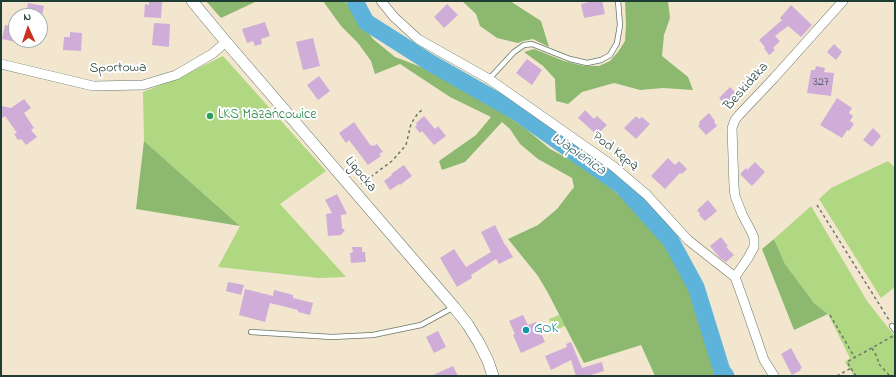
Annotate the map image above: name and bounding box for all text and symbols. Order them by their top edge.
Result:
north arrow [8,8,48,48]
text: N [23,9,32,25]
street label: Beskidzka [721,59,773,115]
street label: Sportowa [89,60,147,78]
house number: 327 [813,76,829,90]
place label: LKS Mazańcowice [218,108,317,124]
marker: LKS Mazańcowice [205,111,215,121]
street label: Pod Kępą [588,129,642,175]
water label: Wapienica [547,130,609,180]
street label: Ligocka [340,154,380,196]
place label: GOK [534,322,558,338]
marker: GOK [521,325,531,335]

